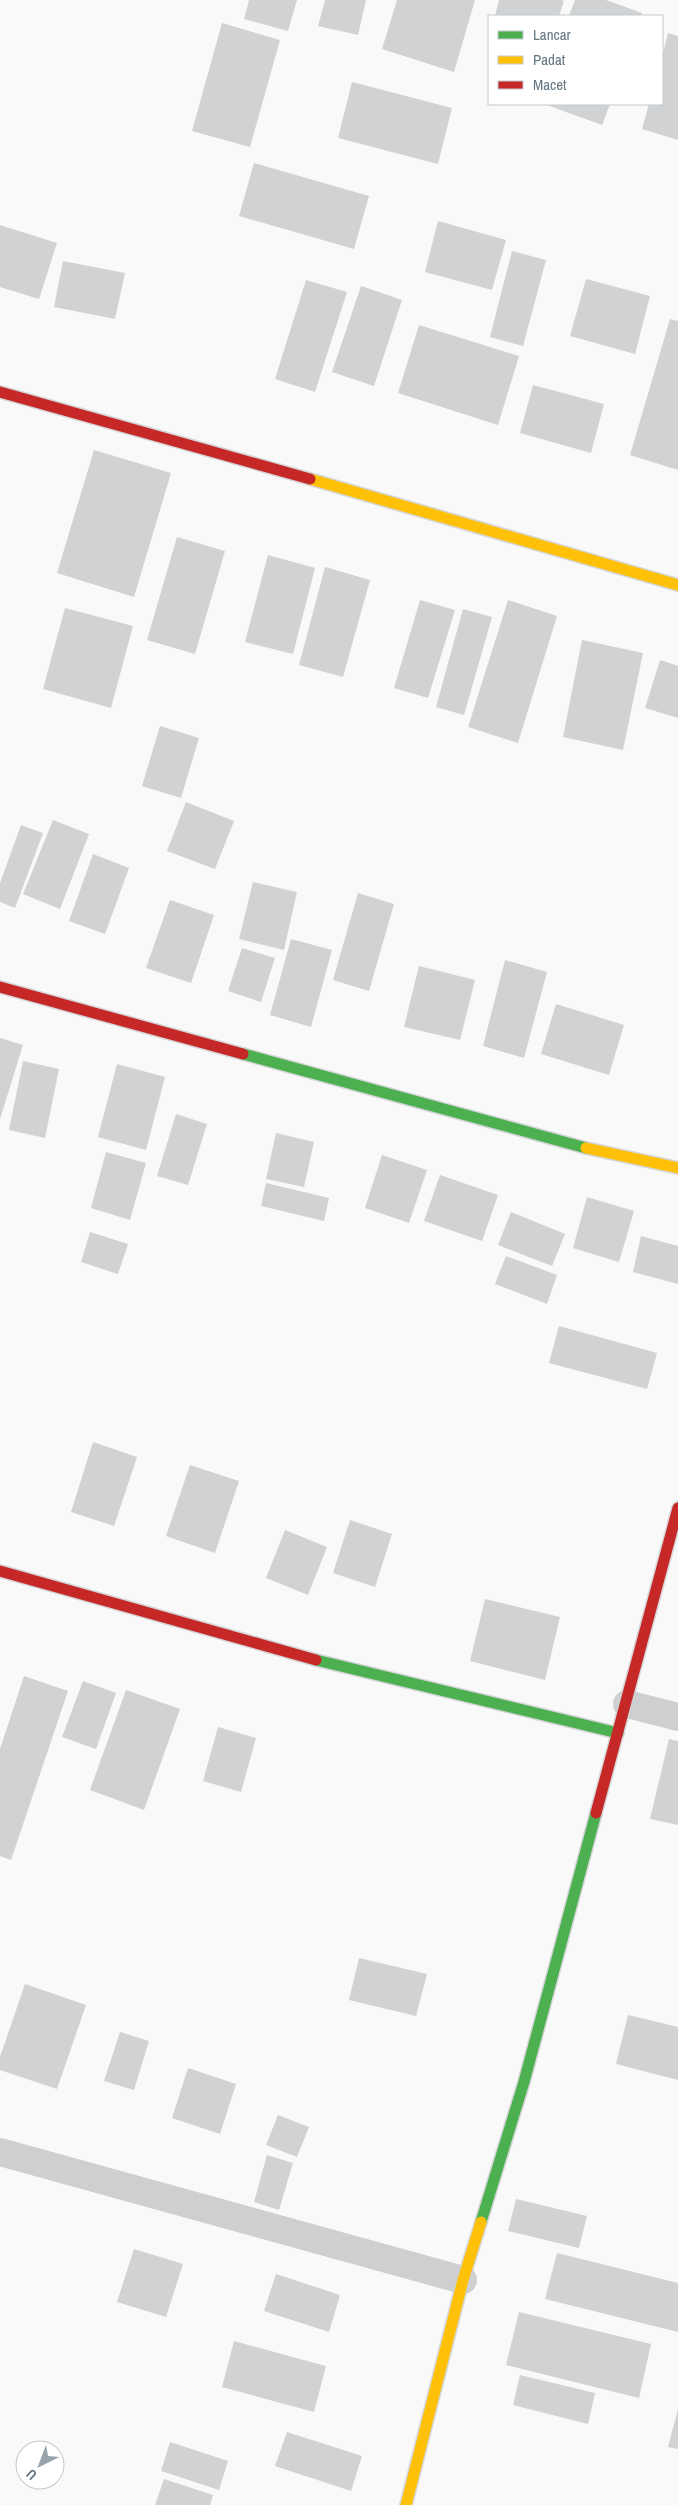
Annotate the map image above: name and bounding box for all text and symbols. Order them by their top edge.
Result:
legend [488,15,663,105]
text: Lancar [533,24,571,45]
text: Padat [533,49,566,70]
text: Macet [533,74,567,95]
north arrow [15,2440,65,2490]
text: U [22,2465,40,2484]

